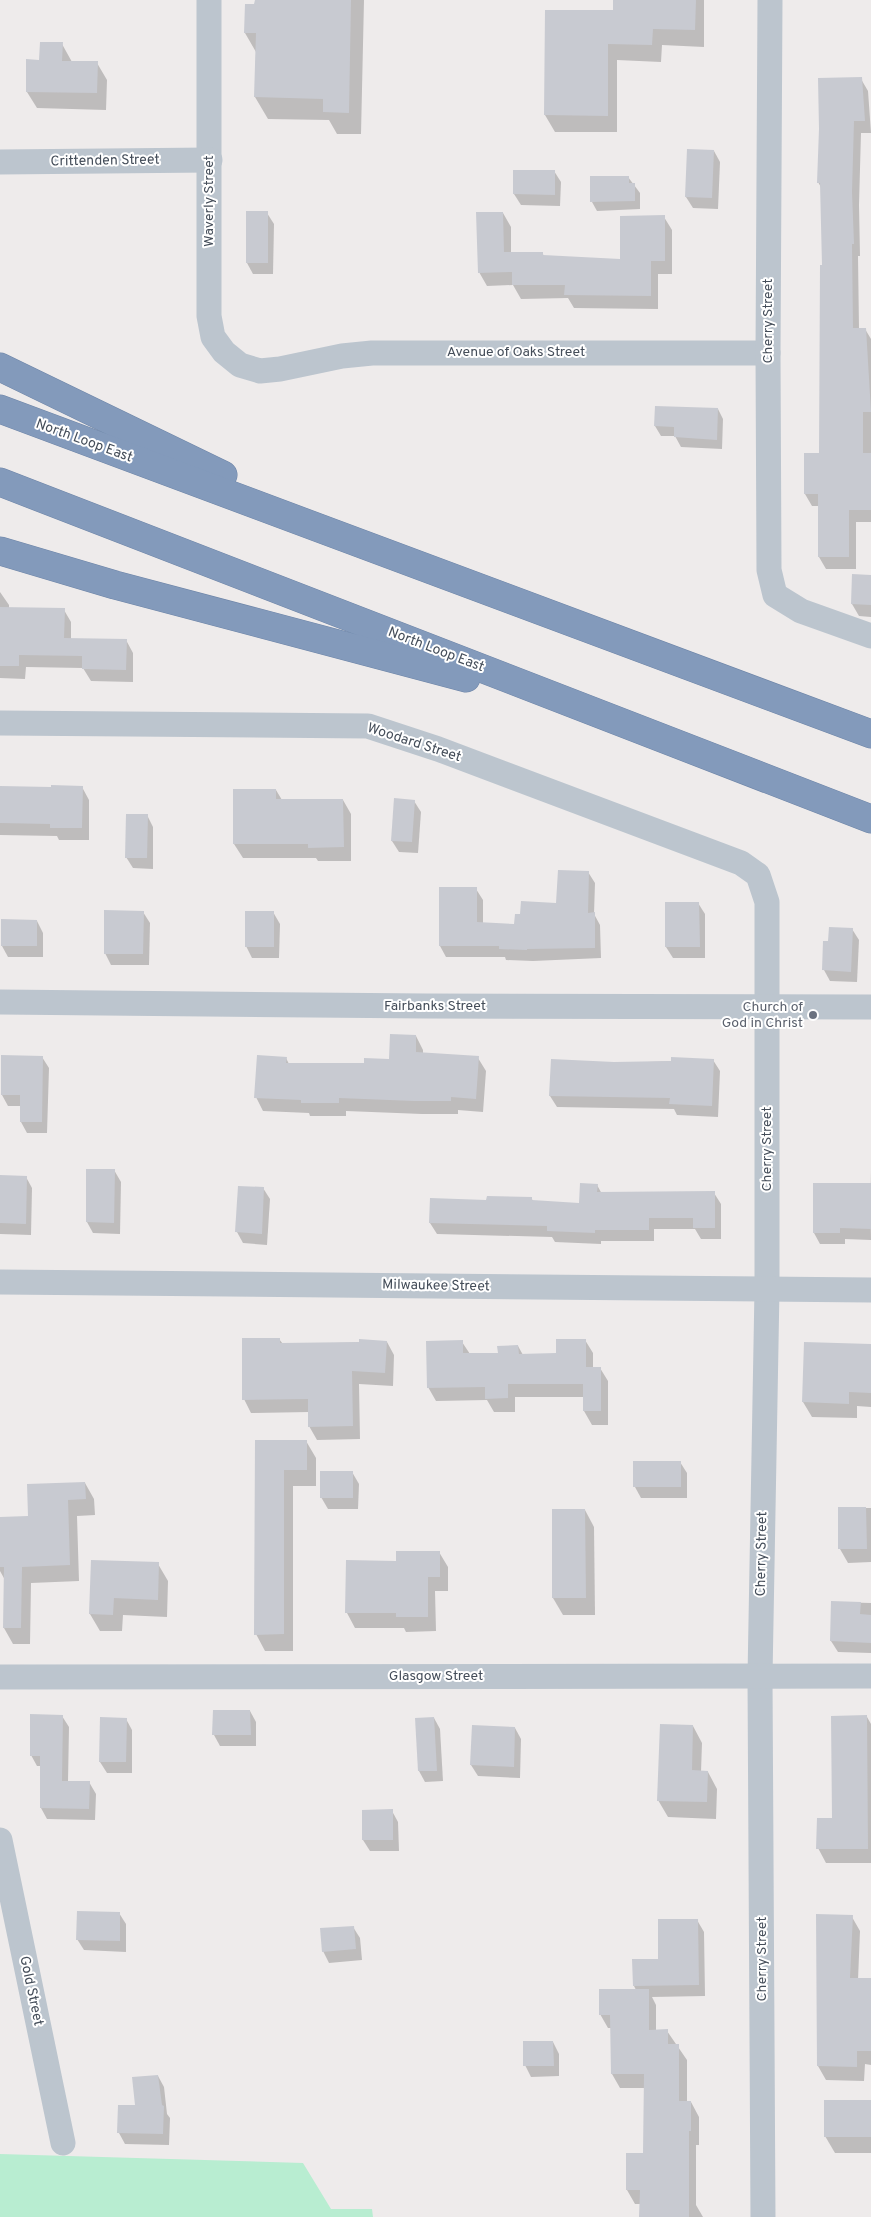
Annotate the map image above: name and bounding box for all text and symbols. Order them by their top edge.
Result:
street label: Crittenden Street [50,152,160,170]
street label: Waverly Street [201,155,218,247]
street label: Cherry Street [760,278,777,364]
street label: Avenue of Oaks Street [447,344,585,361]
street label: North Loop East [33,416,135,466]
street label: North Loop East [385,624,487,676]
street label: Woodard Street [365,720,463,766]
street label: Fairbanks Street [384,998,486,1015]
place label: Church of God in Christ [722,999,803,1032]
marker: Church of God in Christ [807,1009,819,1021]
street label: Cherry Street [759,1106,776,1192]
street label: Milwaukee Street [382,1277,490,1295]
street label: Cherry Street [753,1511,771,1597]
street label: Glasgow Street [389,1668,483,1685]
street label: Cherry Street [754,1916,771,2002]
street label: Gold Street [15,1955,47,2027]

